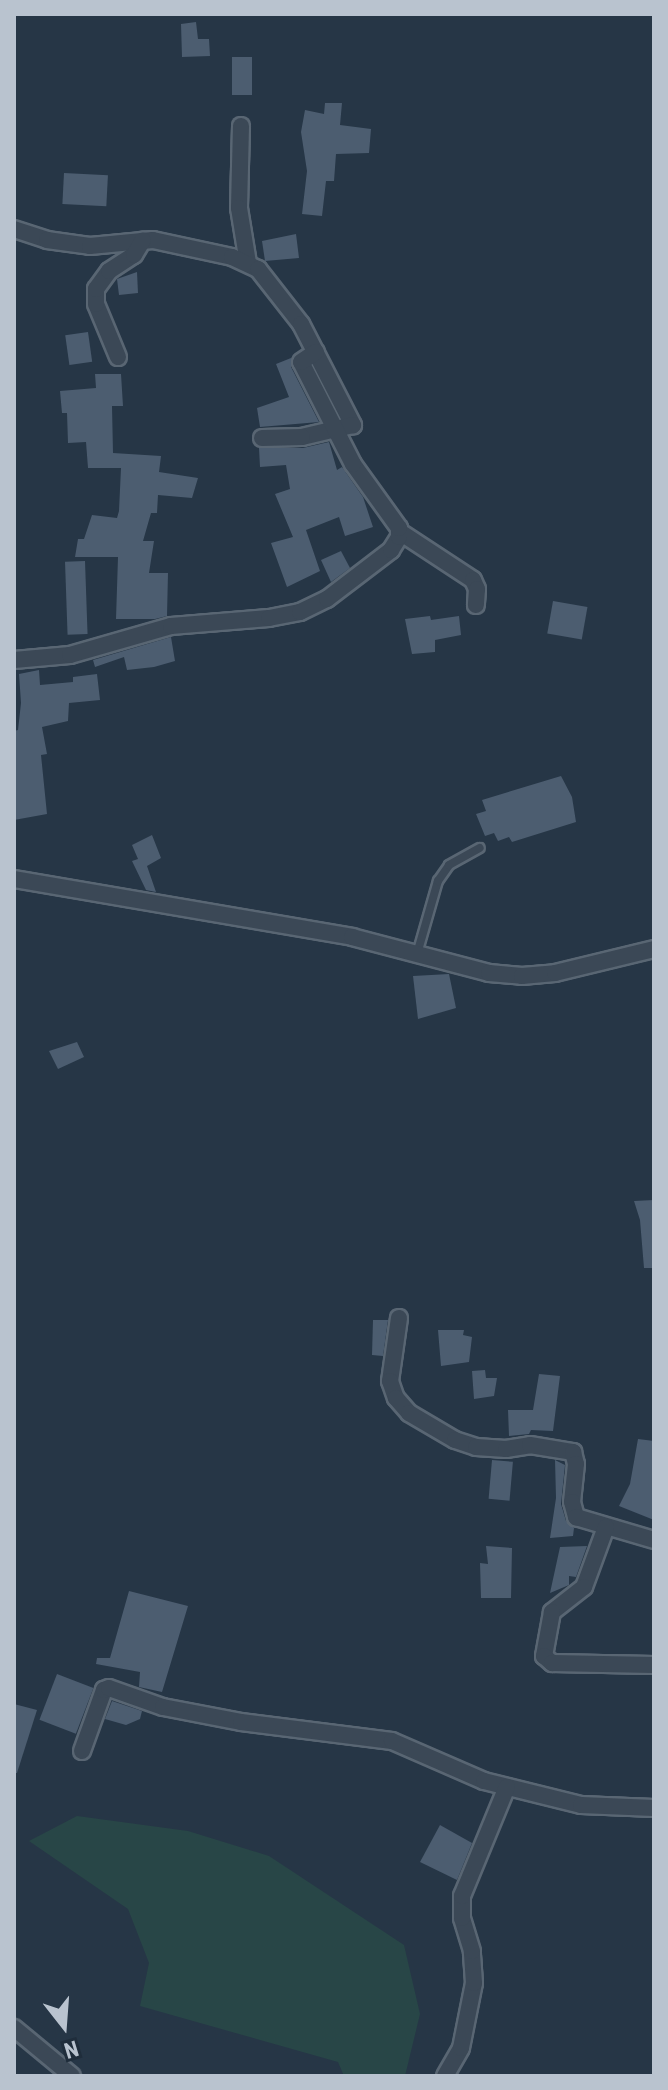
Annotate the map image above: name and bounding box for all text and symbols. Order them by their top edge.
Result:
north arrow [24,1986,104,2066]
text: N [61,2036,81,2063]

